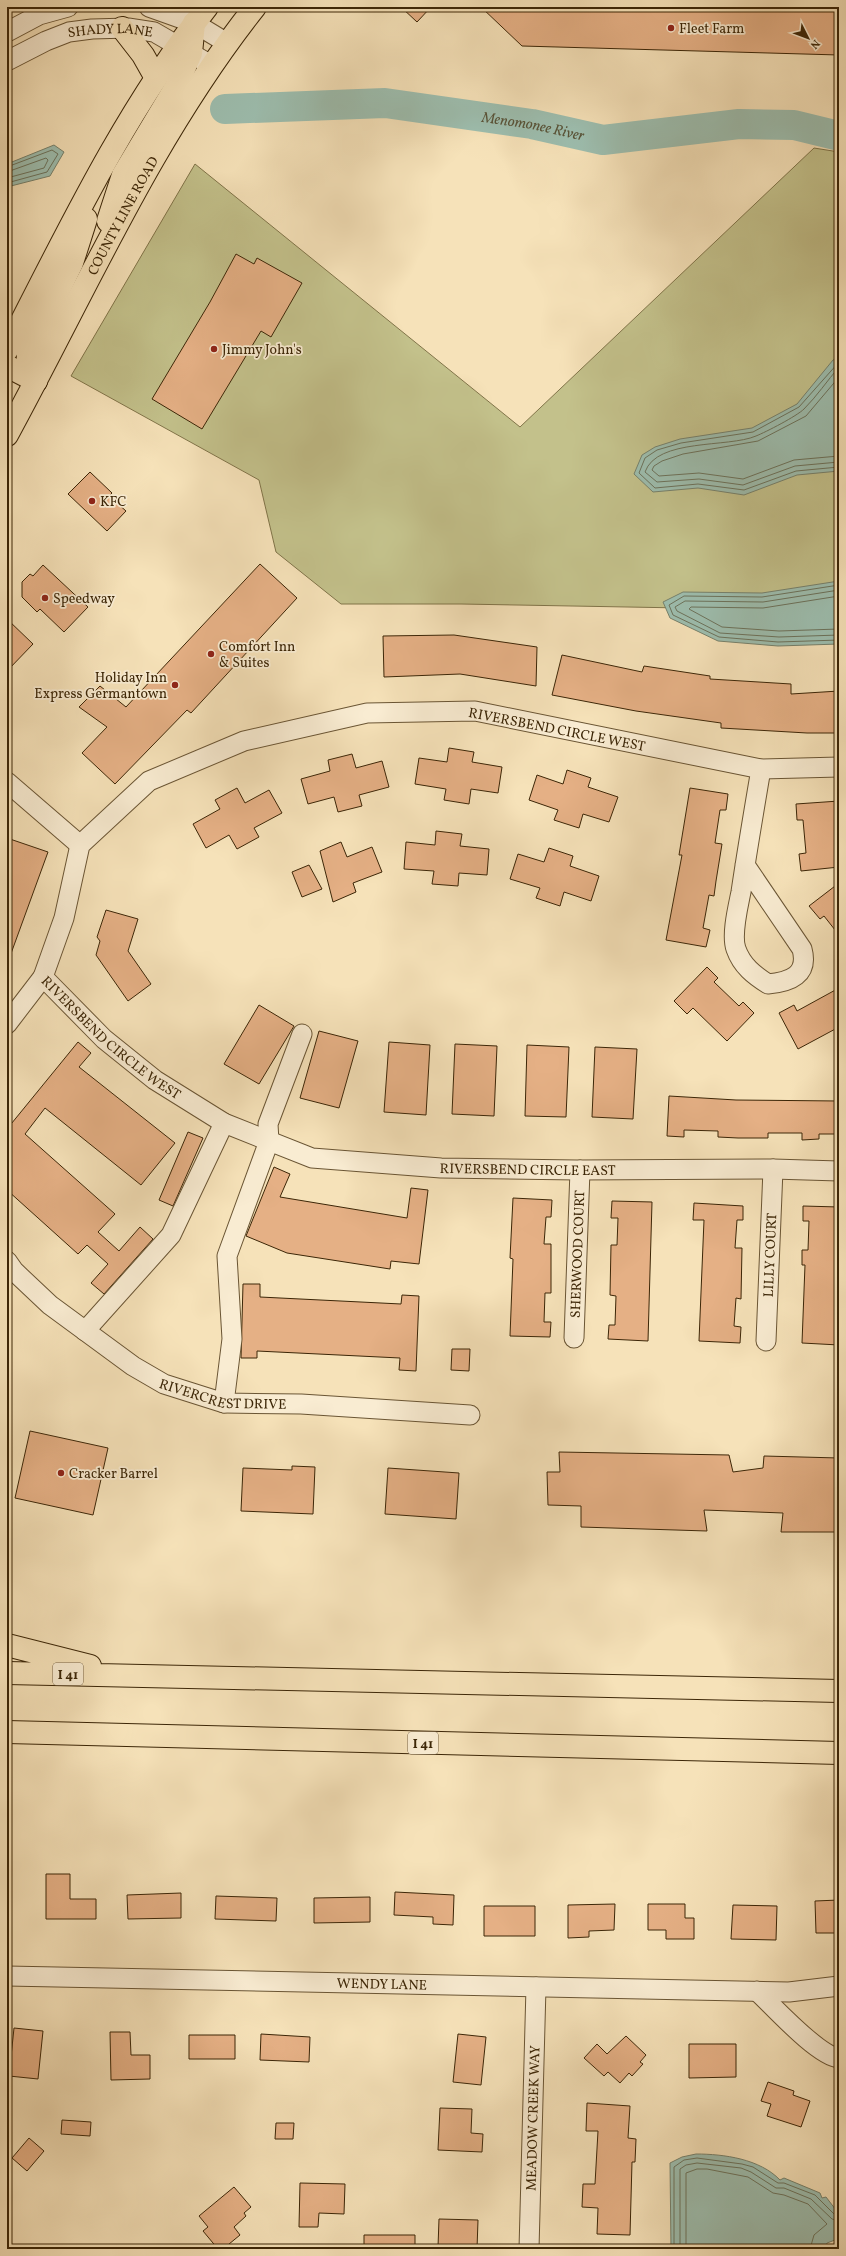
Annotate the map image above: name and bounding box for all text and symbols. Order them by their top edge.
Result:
north arrow [788,18,828,58]
street label: SHADY LANE [67,20,154,43]
place label: Fleet Farm [679,20,744,39]
marker: Fleet Farm [666,23,676,33]
text: N [806,36,823,52]
water label: Menomonee River [479,108,586,148]
street label: COUNTY LINE ROAD [84,153,164,279]
place label: Jimmy John's [222,341,302,360]
marker: Jimmy John's [209,344,219,354]
place label: KFC [100,493,127,512]
marker: KFC [87,496,97,506]
place label: Speedway [53,590,115,609]
marker: Speedway [40,593,50,603]
place label: Comfort Inn & Suites [219,638,295,673]
marker: Comfort Inn & Suites [206,649,216,659]
place label: Holiday Inn Express Germantown [34,669,167,704]
marker: Holiday Inn Express Germantown [170,680,180,690]
street label: RIVERSBEND CIRCLE WEST [467,704,647,757]
street label: RIVERSBEND CIRCLE WEST [36,972,184,1105]
street label: RIVERSBEND CIRCLE EAST [440,1160,616,1181]
street label: SHERWOOD COURT [567,1190,590,1318]
street label: LILLY COURT [760,1213,782,1298]
street label: RIVERCREST DRIVE [156,1375,287,1415]
place label: Cracker Barrel [69,1465,158,1484]
marker: Cracker Barrel [56,1468,66,1478]
road number: I 41 [53,1663,83,1685]
road number: I 41 [408,1732,438,1754]
street label: WENDY LANE [337,1975,427,1996]
street label: MEADOW CREEK WAY [523,2045,545,2191]

